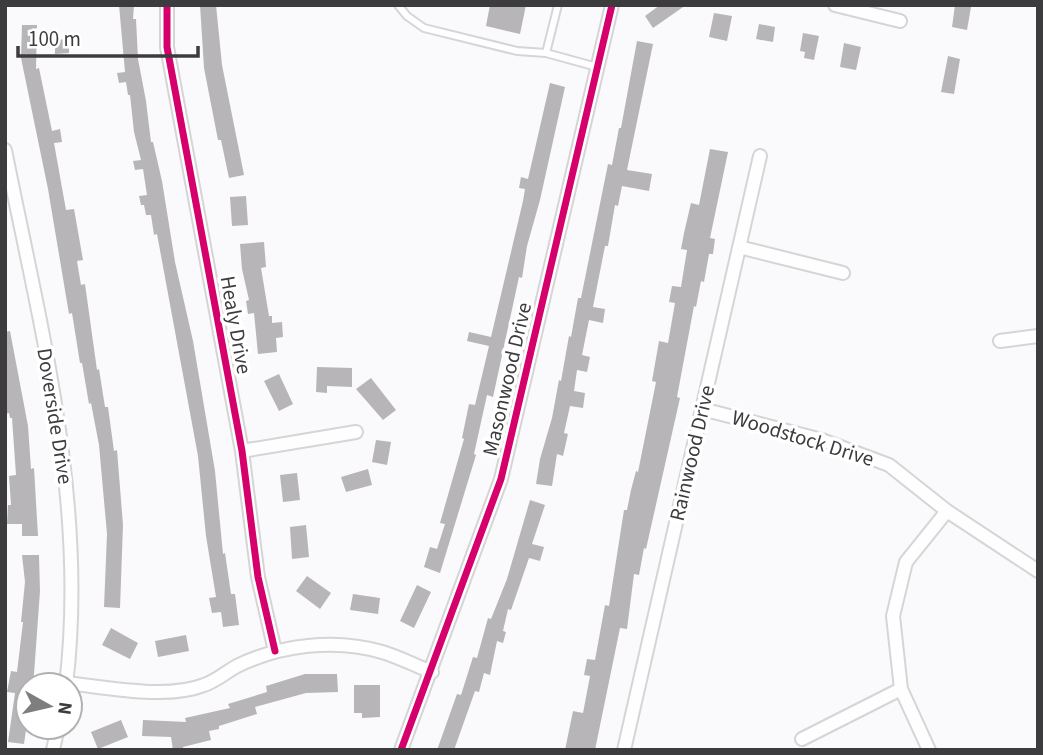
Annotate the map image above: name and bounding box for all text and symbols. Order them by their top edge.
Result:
scale bar [18,14,198,58]
text: 100 m [28,24,81,54]
street label: Healy Drive [213,274,259,376]
street label: Masonwood Drive [475,299,539,459]
street label: Doverside Drive [29,346,81,486]
street label: Rainwood Drive [662,382,722,524]
street label: Woodstock Drive [728,402,878,474]
north arrow [14,671,84,741]
text: N [50,700,79,716]

